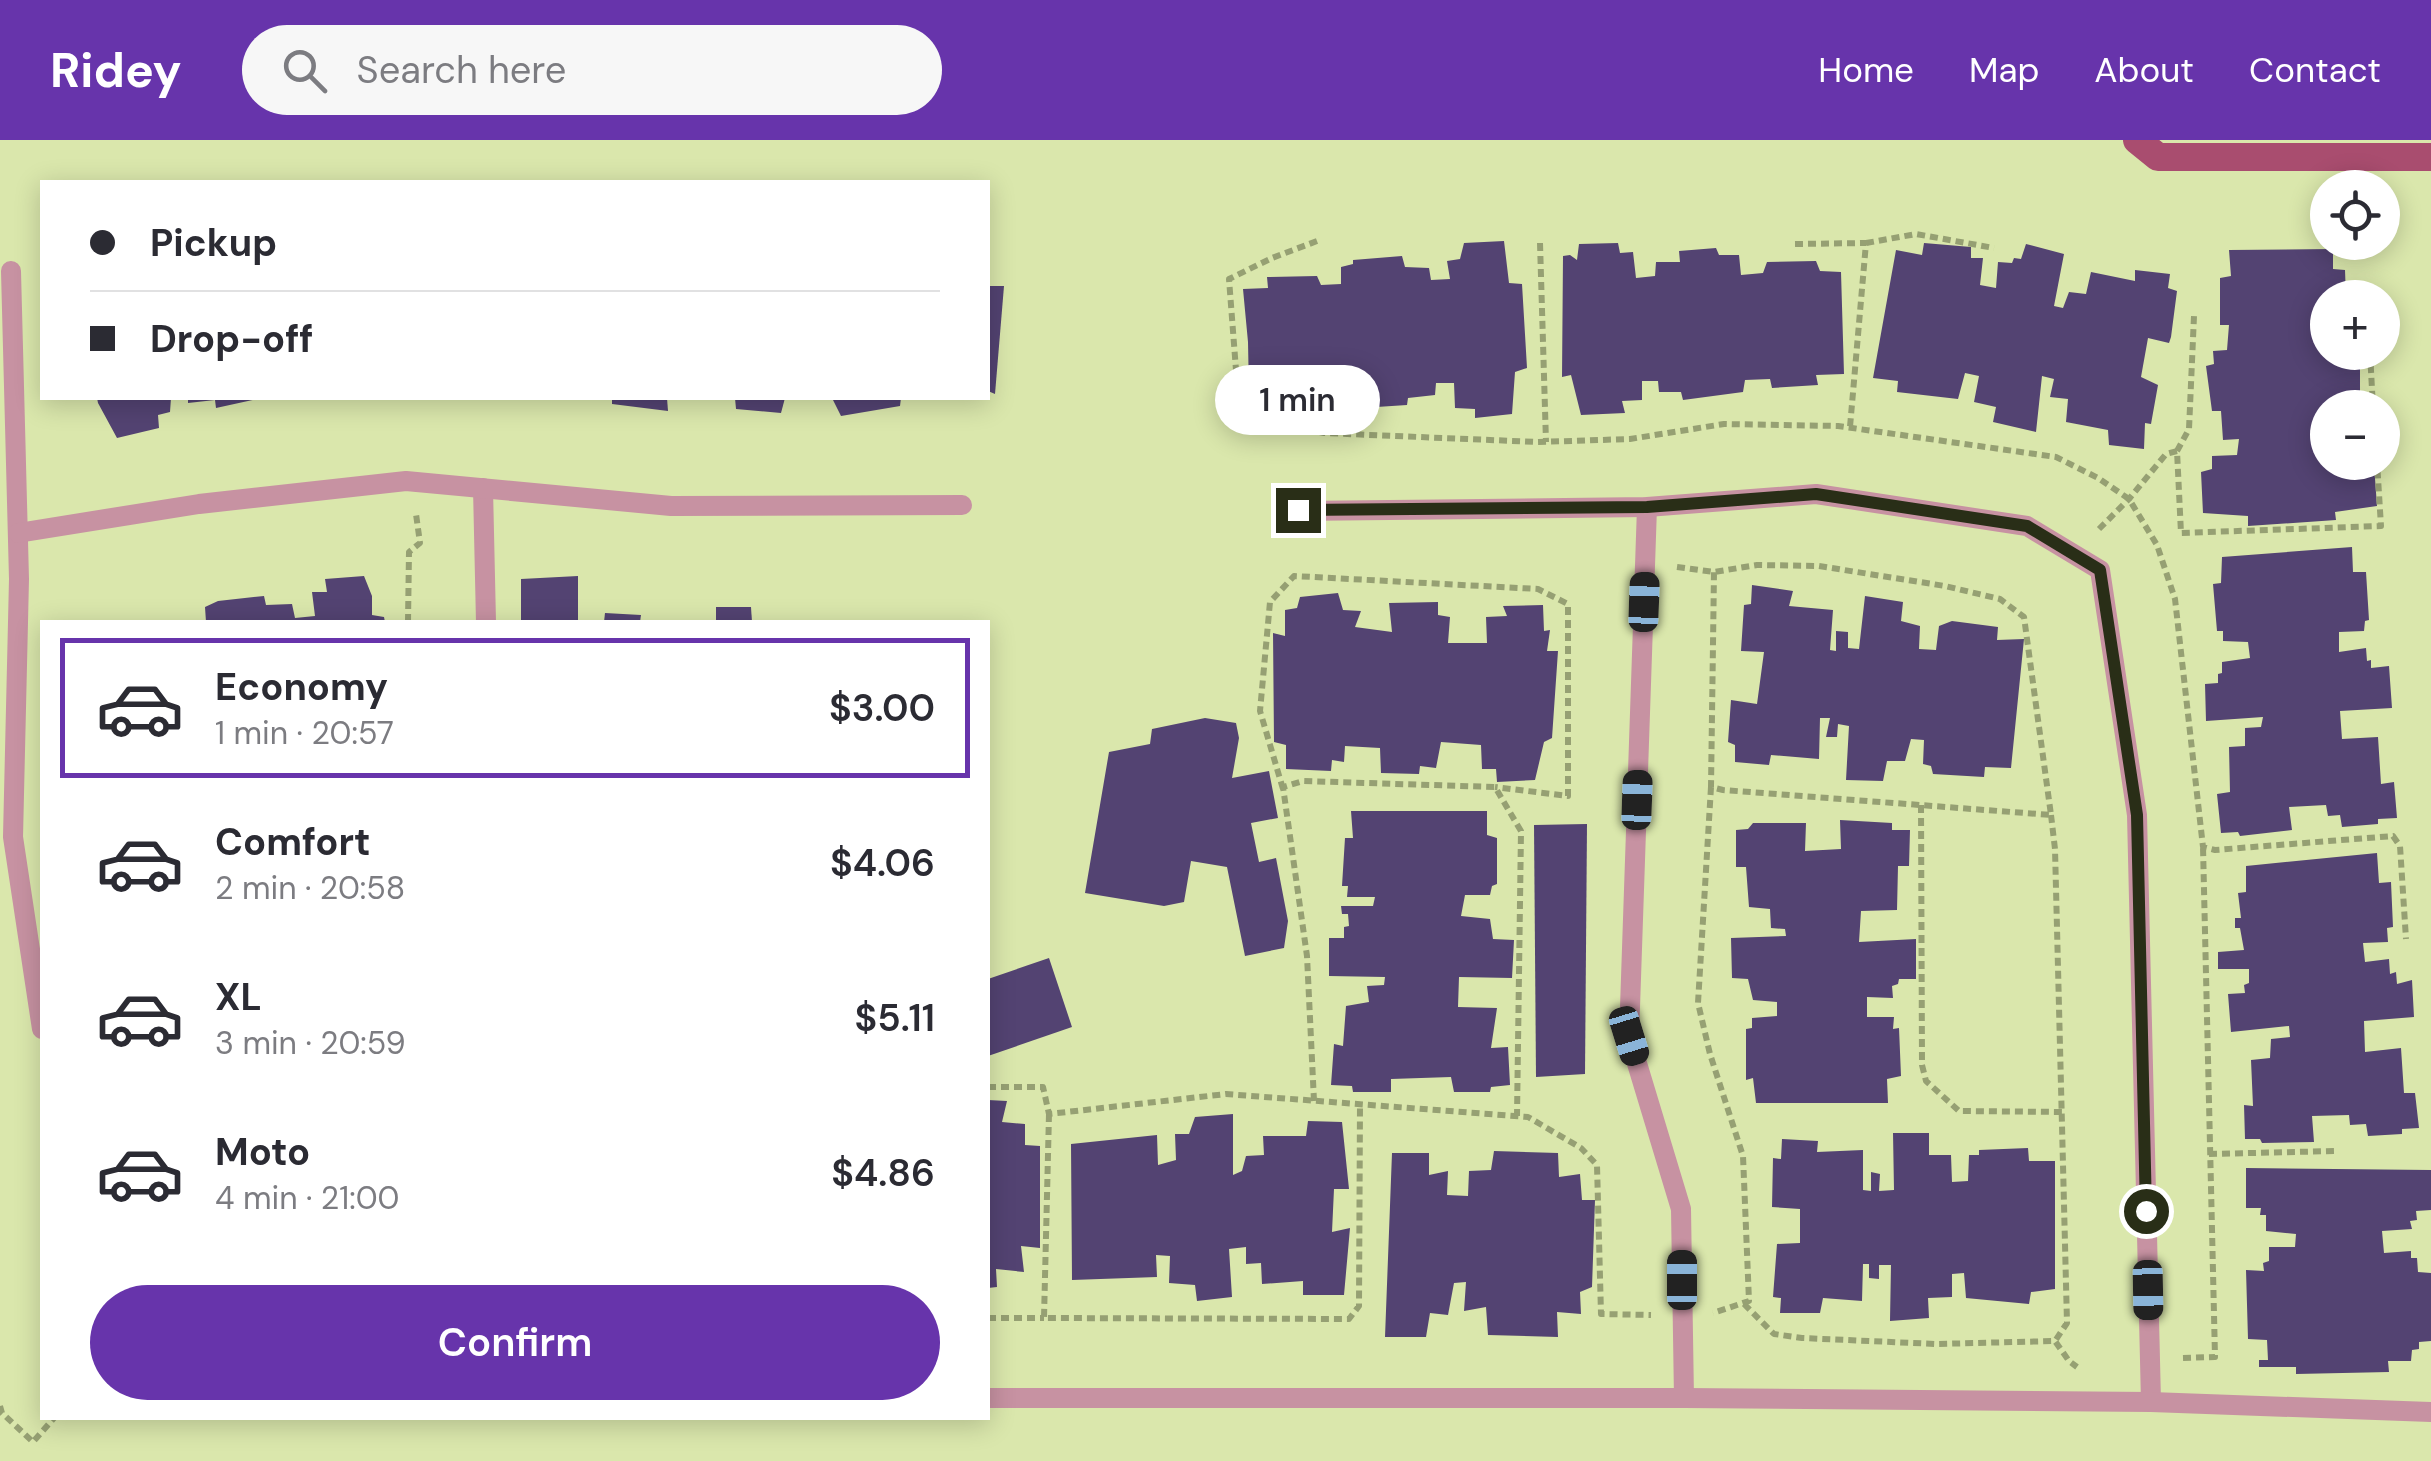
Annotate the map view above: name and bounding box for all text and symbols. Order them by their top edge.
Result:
search box [242,25,942,115]
text: Ridey [50,39,182,102]
icon: search [277,43,332,98]
text: Search here [357,45,566,95]
text: Home [1818,47,1914,93]
text: Map [1969,47,2039,93]
text: About [2094,47,2194,93]
text: Contact [2249,47,2381,93]
map controls [2310,170,2400,480]
button: locate [2310,170,2400,260]
text: Pickup [150,218,277,268]
button: + [2310,280,2400,370]
text: Drop-off [150,314,313,364]
callout: 1 min [1216,365,1380,435]
text: 1 min [1259,379,1336,421]
button: − [2310,390,2400,480]
route end [1276,488,1321,533]
car [1628,571,1660,633]
text: Economy [215,662,388,712]
icon: car [95,663,185,753]
text: $3.00 [829,683,935,733]
text: 1 min · 20:57 [215,712,394,754]
car [1621,769,1653,831]
text: Comfort [215,817,371,867]
icon: car [95,818,185,908]
text: $4.06 [830,838,935,888]
text: 2 min · 20:58 [215,867,405,909]
text: XL [215,972,262,1022]
icon: car [95,973,185,1063]
text: $5.11 [855,993,935,1043]
car [1606,1003,1652,1069]
text: 3 min · 20:59 [215,1022,406,1064]
text: Moto [215,1127,310,1177]
icon: car [95,1128,185,1218]
text: $4.86 [831,1148,935,1198]
text: 4 min · 21:00 [215,1177,400,1219]
route start [2124,1189,2169,1234]
car [1667,1250,1697,1310]
car [2132,1260,2164,1320]
button: Confirm [90,1285,940,1400]

